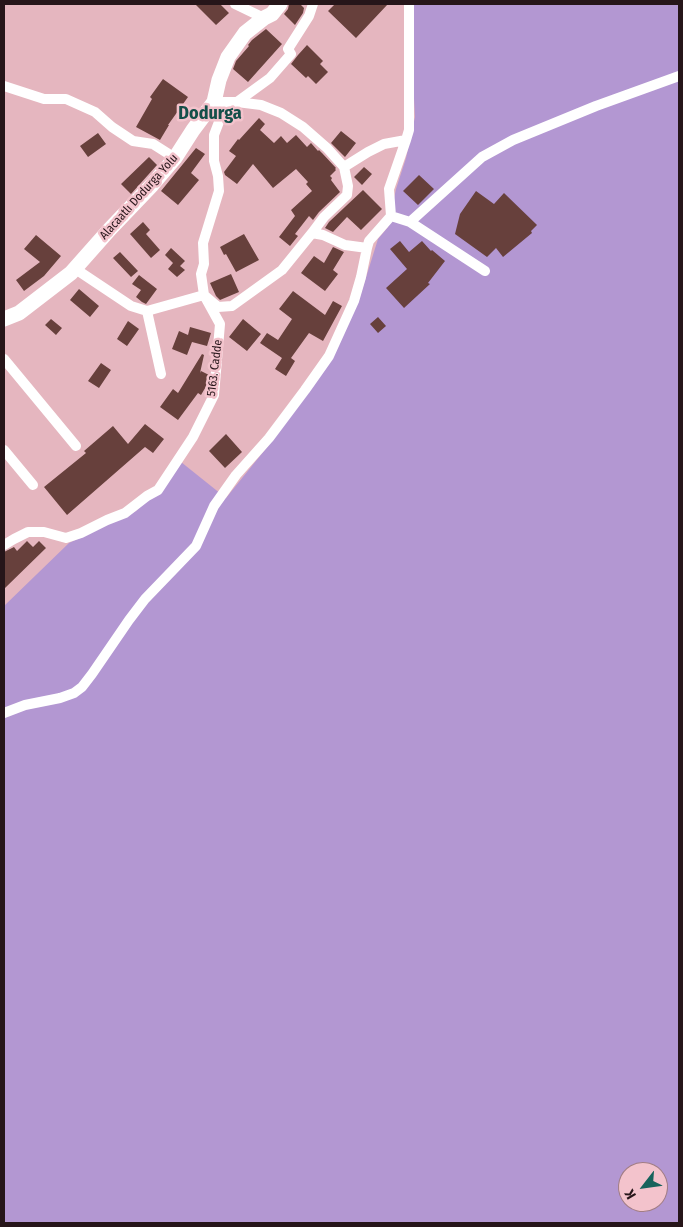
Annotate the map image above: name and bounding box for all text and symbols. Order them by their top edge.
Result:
district label: Dodurga [178,103,242,125]
street label: Alacaatlı Dodurga Yolu [97,151,181,243]
street label: 5163. Cadde [204,339,226,397]
north arrow [618,1162,668,1212]
text: K [621,1186,640,1202]

